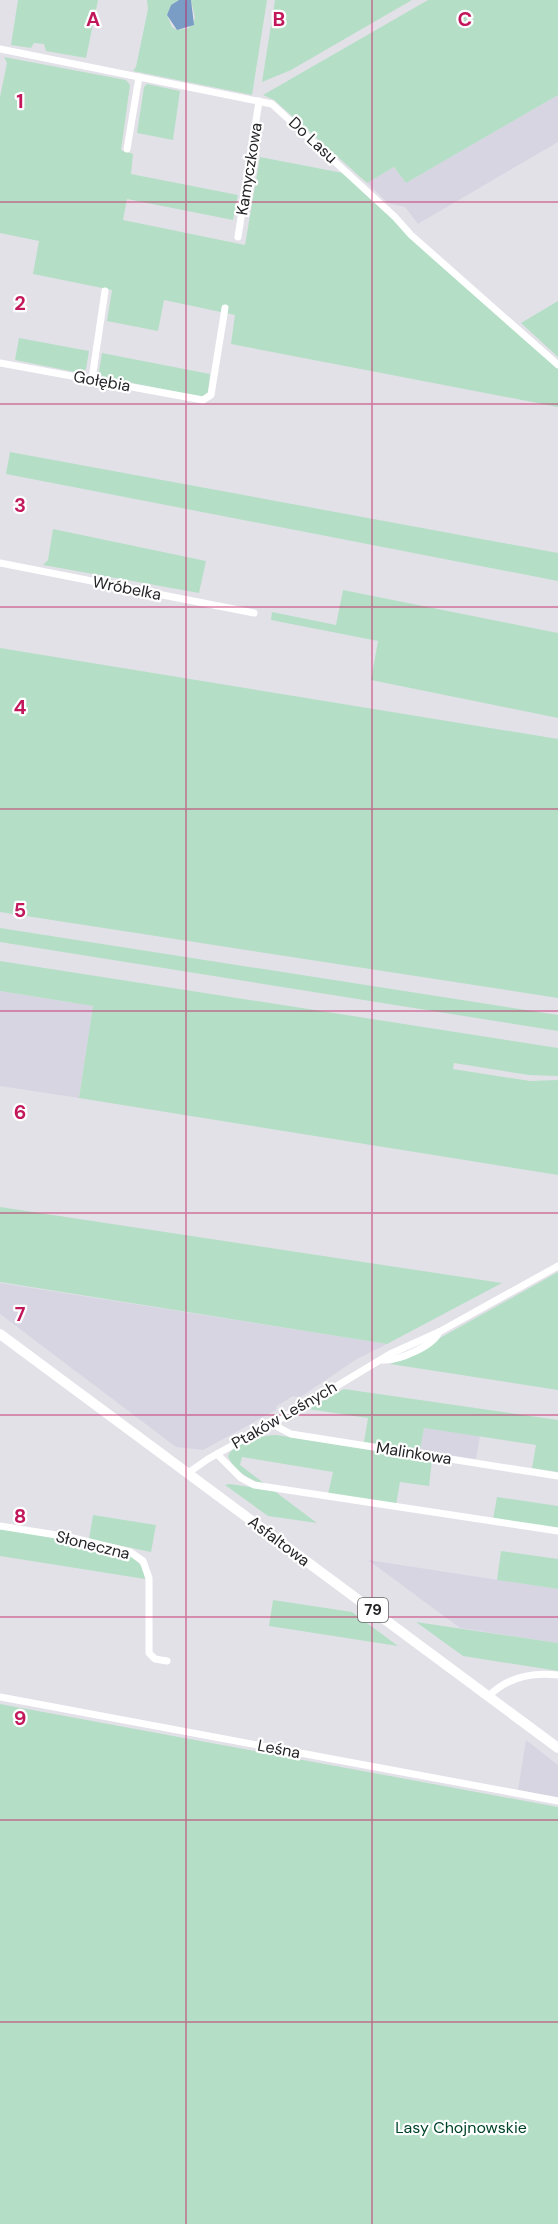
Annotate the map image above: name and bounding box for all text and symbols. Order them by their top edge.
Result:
text: A [86,6,100,32]
text: B [273,6,285,32]
text: C [458,6,472,32]
text: 1 [16,88,24,114]
street label: Do Lasu [284,112,342,168]
street label: Kamyczkowa [231,121,267,217]
text: 2 [14,290,26,316]
street label: Gołębia [72,366,132,396]
text: 3 [14,492,26,518]
street label: Wróbelka [91,571,163,605]
text: 4 [14,694,27,720]
text: 5 [14,897,26,923]
text: 6 [14,1099,26,1125]
text: 7 [15,1301,26,1327]
street label: Ptaków Leśnych [228,1376,340,1454]
street label: Malinkowa [375,1437,453,1469]
text: 8 [14,1503,26,1529]
street label: Asfaltowa [244,1511,314,1571]
street label: Słoneczna [54,1526,132,1564]
road number: 79 [358,1598,388,1622]
text: 9 [14,1705,26,1731]
street label: Leśna [256,1735,302,1763]
park label: Lasy Chojnowskie [395,2117,527,2138]

